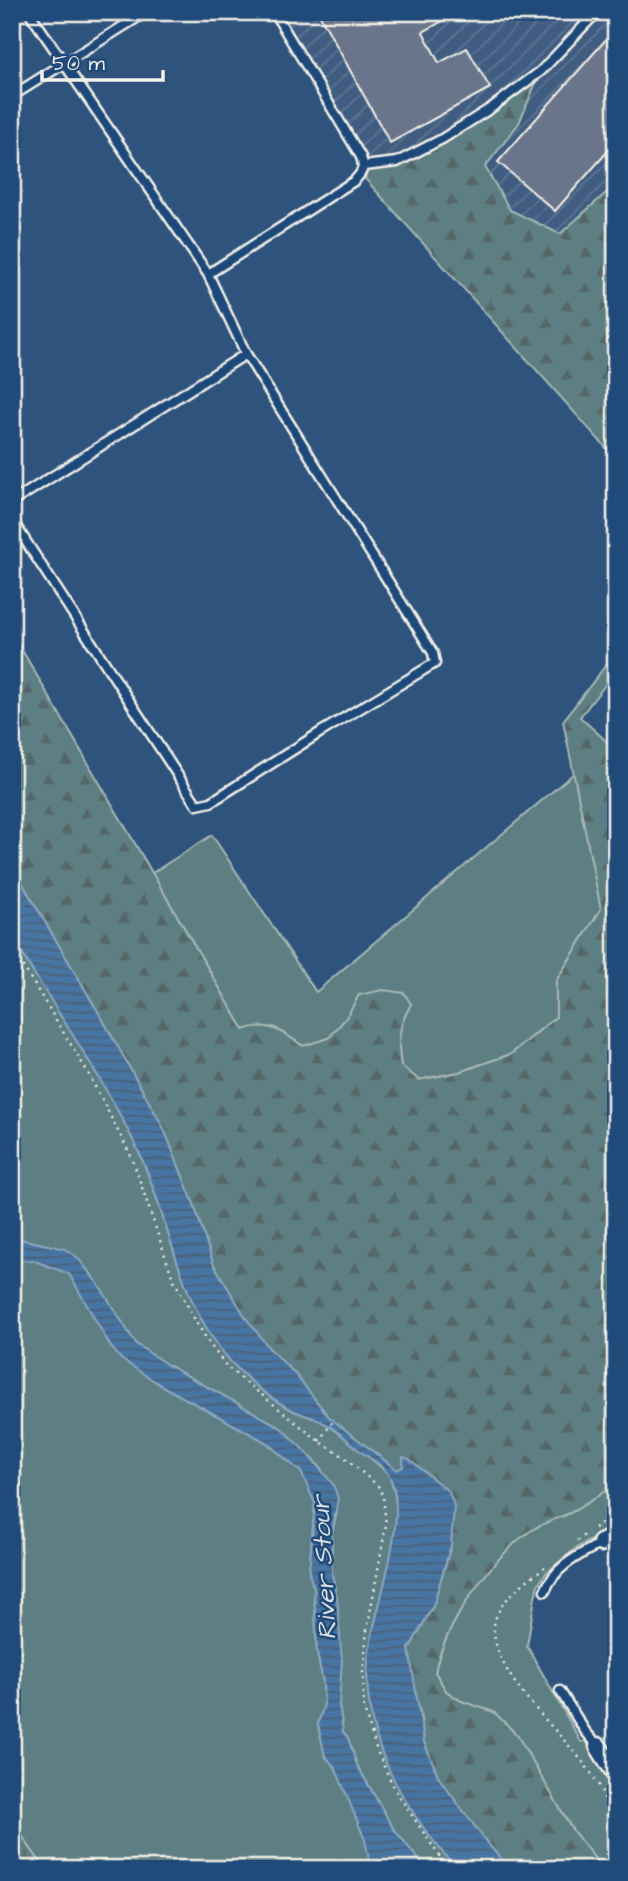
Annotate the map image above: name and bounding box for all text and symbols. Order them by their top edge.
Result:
scale bar [42,38,163,82]
text: 50 m [52,49,106,78]
water label: River Stour [302,1492,346,1641]

